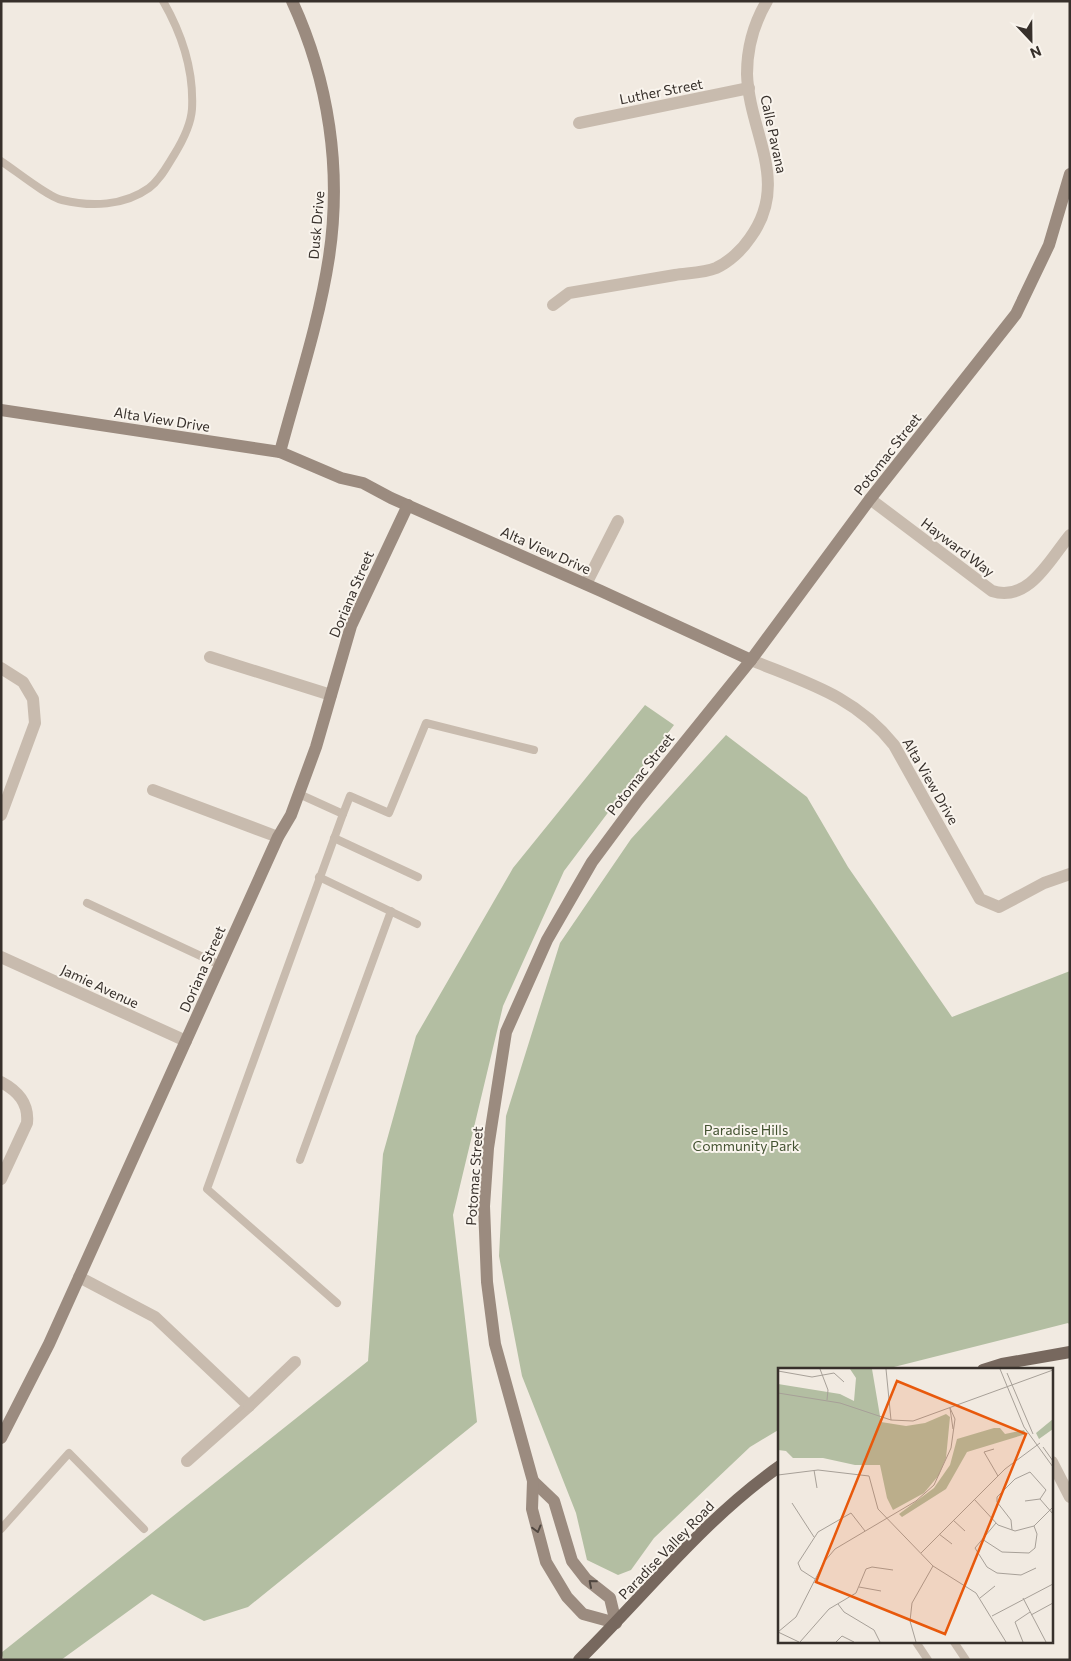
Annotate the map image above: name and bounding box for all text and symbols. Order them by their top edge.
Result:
north arrow [1006,15,1056,65]
text: N [1028,43,1044,62]
street label: Luther Street [618,75,705,107]
street label: Calle Pavana [757,93,791,175]
street label: Dusk Drive [305,190,327,260]
street label: Alta View Drive [113,403,211,435]
street label: Potomac Street [850,409,924,498]
street label: Hayward Way [918,514,998,580]
street label: Alta View Drive [498,522,594,578]
street label: Doriana Street [325,548,377,640]
street label: Potomac Street [603,729,677,818]
street label: Alta View Drive [899,735,963,827]
street label: Doriana Street [175,923,229,1015]
street label: Jamie Avenue [58,961,142,1011]
park label: Paradise Hills Community Park [693,1121,800,1154]
street label: Potomac Street [462,1126,486,1226]
inset map [778,1368,1054,1644]
street label: Paradise Valley Road [615,1497,717,1603]
one-way arrow [532,1524,542,1533]
one-way arrow [588,1580,597,1589]

